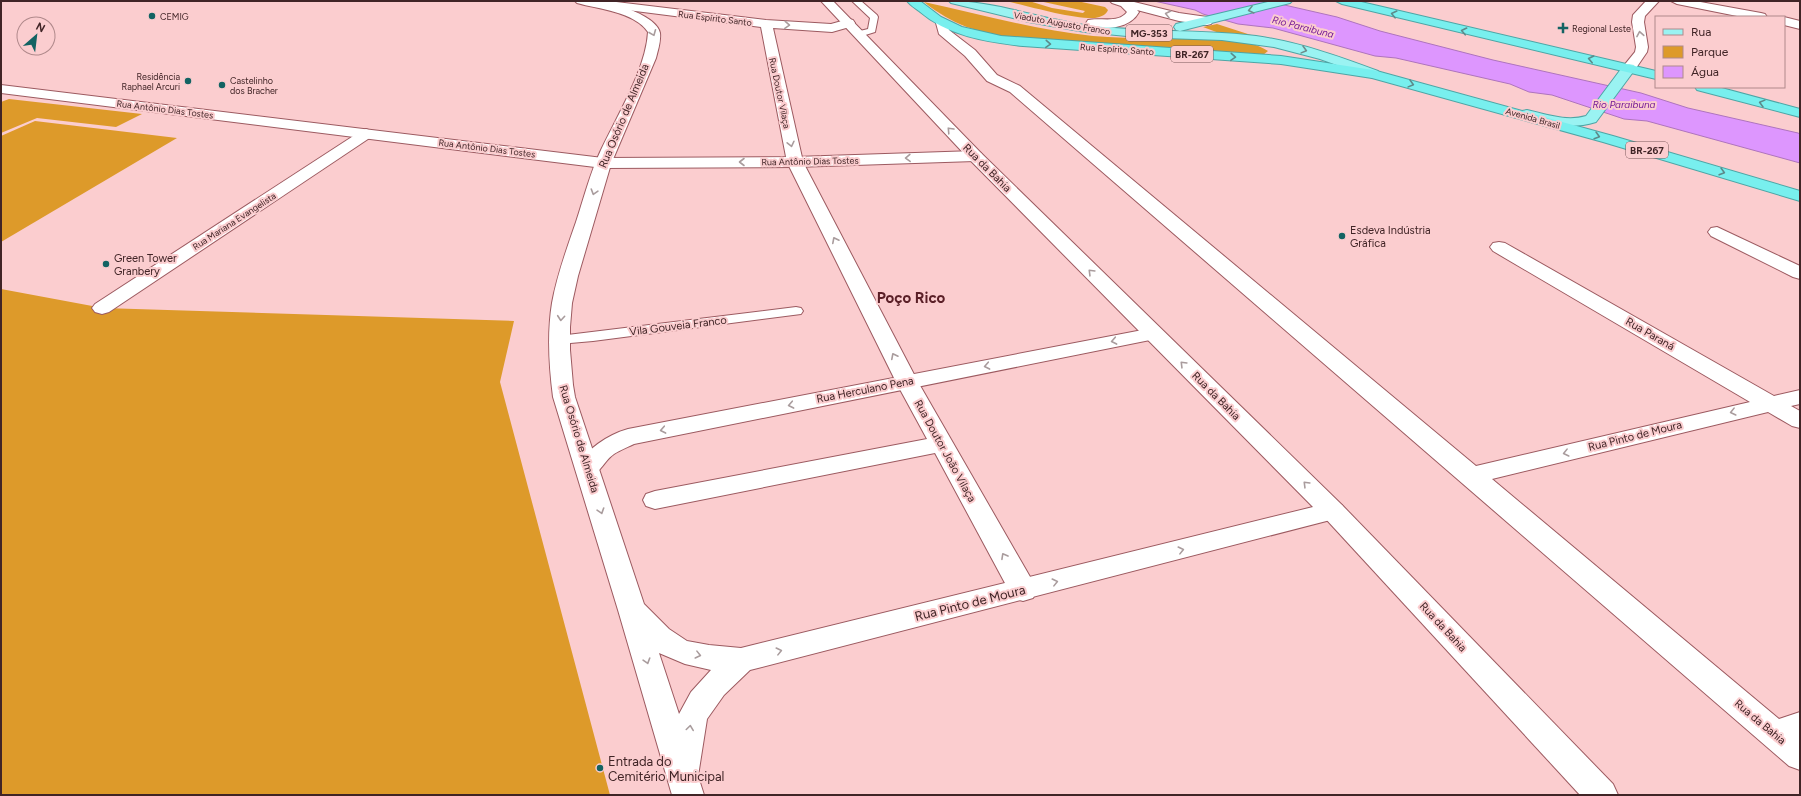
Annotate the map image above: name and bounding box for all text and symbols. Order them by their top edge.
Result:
one-way arrow [1248,5,1254,13]
street label: Rua Espírito Santo [678,8,752,28]
street label: Viaduto Augusto Franco [1013,9,1111,37]
marker: CEMIG [147,11,157,21]
place label: CEMIG [160,11,189,22]
one-way arrow [1165,11,1172,19]
one-way arrow [1391,11,1398,19]
water label: Rio Paraibuna [1271,13,1335,41]
north arrow [16,16,56,56]
legend [1655,16,1785,88]
text: N [34,20,47,35]
one-way arrow [784,21,790,30]
marker: Regional Leste [1557,22,1569,34]
place label: Regional Leste [1572,23,1631,34]
road number: MG-353 [1126,25,1172,41]
text: Rua [1691,25,1711,39]
one-way arrow [1461,27,1467,35]
one-way arrow [648,29,656,36]
one-way arrow [1636,31,1645,37]
one-way arrow [1045,40,1051,49]
street label: Rua Espírito Santo [1080,41,1154,57]
text: Parque [1691,45,1729,59]
road number: BR-267 [1171,46,1213,62]
one-way arrow [1301,46,1307,54]
one-way arrow [1230,52,1236,61]
one-way arrow [1588,56,1594,64]
street label: Rua Doutor Vilaça [767,57,793,130]
street label: Rua Osório de Almeida [596,62,652,170]
text: Água [1691,65,1719,79]
place label: Residência Raphael Arcuri [122,71,180,92]
place label: Castelinho dos Bracher [230,75,278,96]
marker: Residência Raphael Arcuri [183,76,193,86]
one-way arrow [1407,79,1414,88]
marker: Castelinho dos Bracher [217,80,227,90]
street label: Rua Antônio Dias Tostes [116,98,214,120]
water label: Rio Paraibuna [1593,98,1656,111]
one-way arrow [1759,99,1766,108]
street label: Avenida Brasil [1505,105,1561,131]
one-way arrow [947,127,955,135]
one-way arrow [1594,131,1601,140]
street label: Rua Antônio Dias Tostes [438,137,536,159]
one-way arrow [787,141,795,147]
street label: Rua da Bahia [960,141,1014,195]
road number: BR-267 [1626,142,1668,158]
one-way arrow [905,154,911,162]
street label: Rua Antônio Dias Tostes [761,155,859,167]
one-way arrow [739,158,745,166]
one-way arrow [1718,167,1725,176]
one-way arrow [590,189,599,196]
street label: Rua Mariana Evangelista [190,190,278,252]
place label: Esdeva Indústria Gráfica [1350,224,1431,250]
marker: Esdeva Indústria Gráfica [1337,231,1347,241]
one-way arrow [832,237,840,244]
place label: Green Tower Granbery [114,252,177,278]
marker: Green Tower Granbery [101,259,111,269]
one-way arrow [1088,269,1096,277]
district label: Poço Rico [877,289,946,307]
street label: Vila Gouveia Franco [629,314,727,338]
one-way arrow [556,315,565,321]
street label: Rua Paraná [1623,315,1677,353]
one-way arrow [1111,337,1118,345]
one-way arrow [891,353,898,360]
one-way arrow [1180,361,1188,368]
one-way arrow [984,362,990,370]
street label: Rua da Bahia [1189,369,1243,423]
street label: Rua Herculano Pena [815,374,915,406]
street label: Rua Osório de Almeida [556,384,602,494]
street label: Rua Doutor João Vilaça [911,398,979,504]
one-way arrow [787,400,794,408]
one-way arrow [1730,408,1736,416]
street label: Rua Pinto de Moura [1587,418,1683,454]
one-way arrow [660,425,666,433]
one-way arrow [1562,448,1569,456]
one-way arrow [1303,481,1311,489]
one-way arrow [596,508,605,515]
one-way arrow [1177,546,1184,555]
one-way arrow [1001,553,1008,560]
one-way arrow [1051,578,1058,587]
street label: Rua Pinto de Moura [913,582,1027,624]
street label: Rua da Bahia [1417,600,1469,654]
one-way arrow [776,647,782,655]
one-way arrow [694,650,701,659]
one-way arrow [642,657,651,664]
street label: Rua da Bahia [1732,697,1788,747]
one-way arrow [685,725,694,731]
place label: Entrada do Cemitério Municipal [608,754,724,784]
marker: Entrada do Cemitério Municipal [595,763,605,773]

